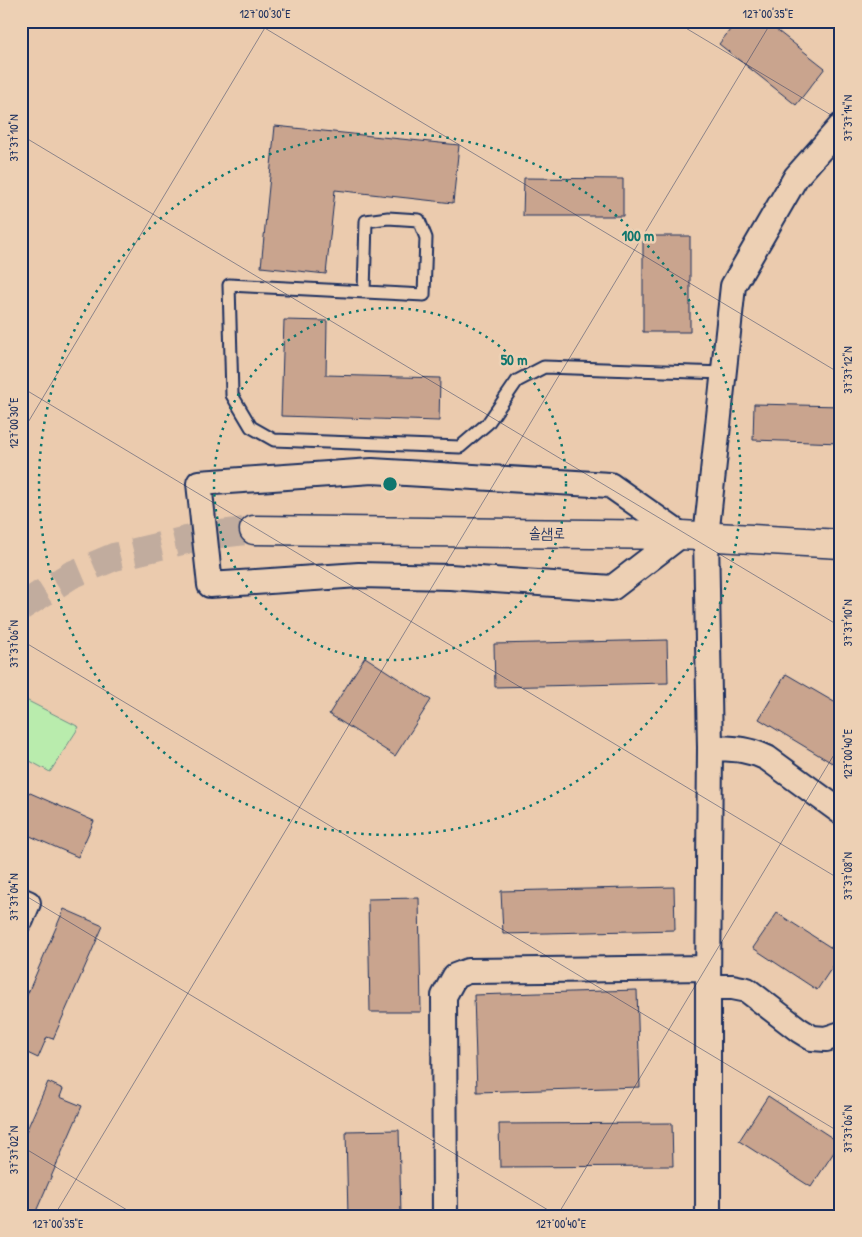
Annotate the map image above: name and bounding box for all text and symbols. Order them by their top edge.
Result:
text: 127°00'30"E [239,5,291,22]
text: 127°00'35"E [743,5,794,22]
text: 37°37'14"N [839,95,856,141]
text: 37°37'10"N [5,114,22,162]
text: 100 m [622,225,654,246]
text: 37°37'12"N [839,346,856,394]
text: 50 m [501,349,527,370]
text: 127°00'30"E [5,397,22,449]
centre of rings [381,475,399,493]
street label: 솔샘로 [529,522,565,543]
text: 37°37'10"N [839,599,856,647]
text: 37°37'06"N [5,620,22,668]
text: 127°00'40"E [839,728,856,779]
text: 37°37'08"N [839,852,856,900]
text: 37°37'04"N [5,873,22,921]
text: 37°37'06"N [839,1105,856,1153]
text: 37°37'02"N [5,1126,22,1174]
text: 127°00'35"E [33,1215,84,1232]
text: 127°00'40"E [536,1215,587,1232]

